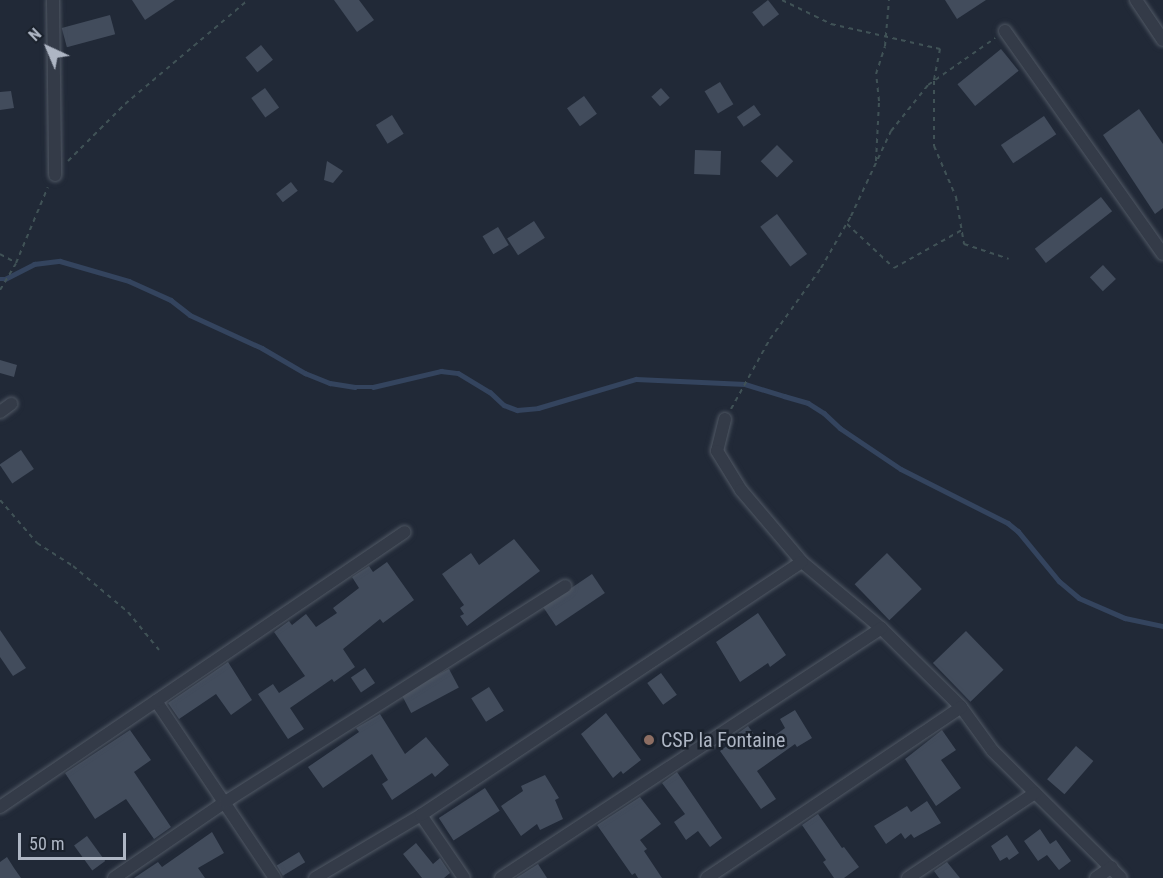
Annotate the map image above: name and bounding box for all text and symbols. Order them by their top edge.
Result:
north arrow [18,18,78,78]
text: N [25,24,45,45]
place label: CSP la Fontaine [661,728,785,752]
marker: CSP la Fontaine [642,733,656,747]
scale bar [21,821,129,859]
text: 50 m [29,833,64,854]

